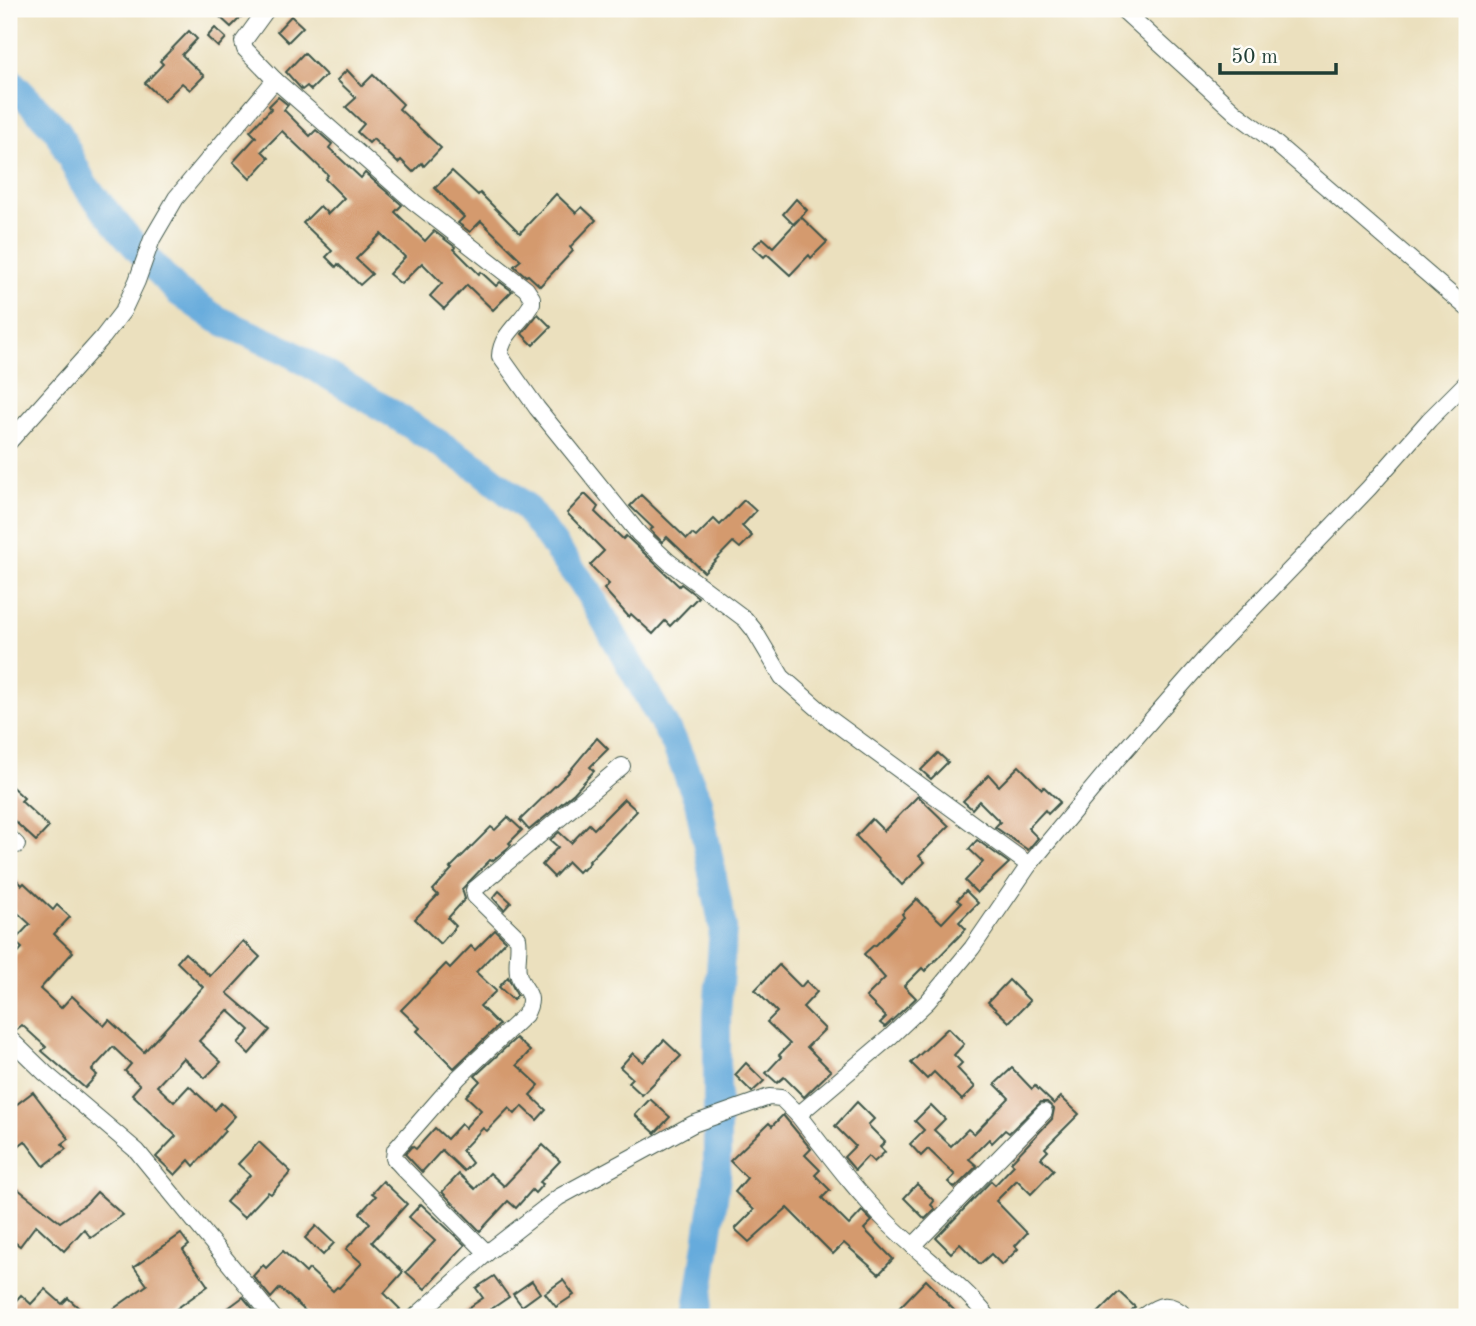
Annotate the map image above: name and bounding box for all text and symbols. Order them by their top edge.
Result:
scale bar [1220,32,1336,76]
text: 50 m [1231,47,1278,68]

